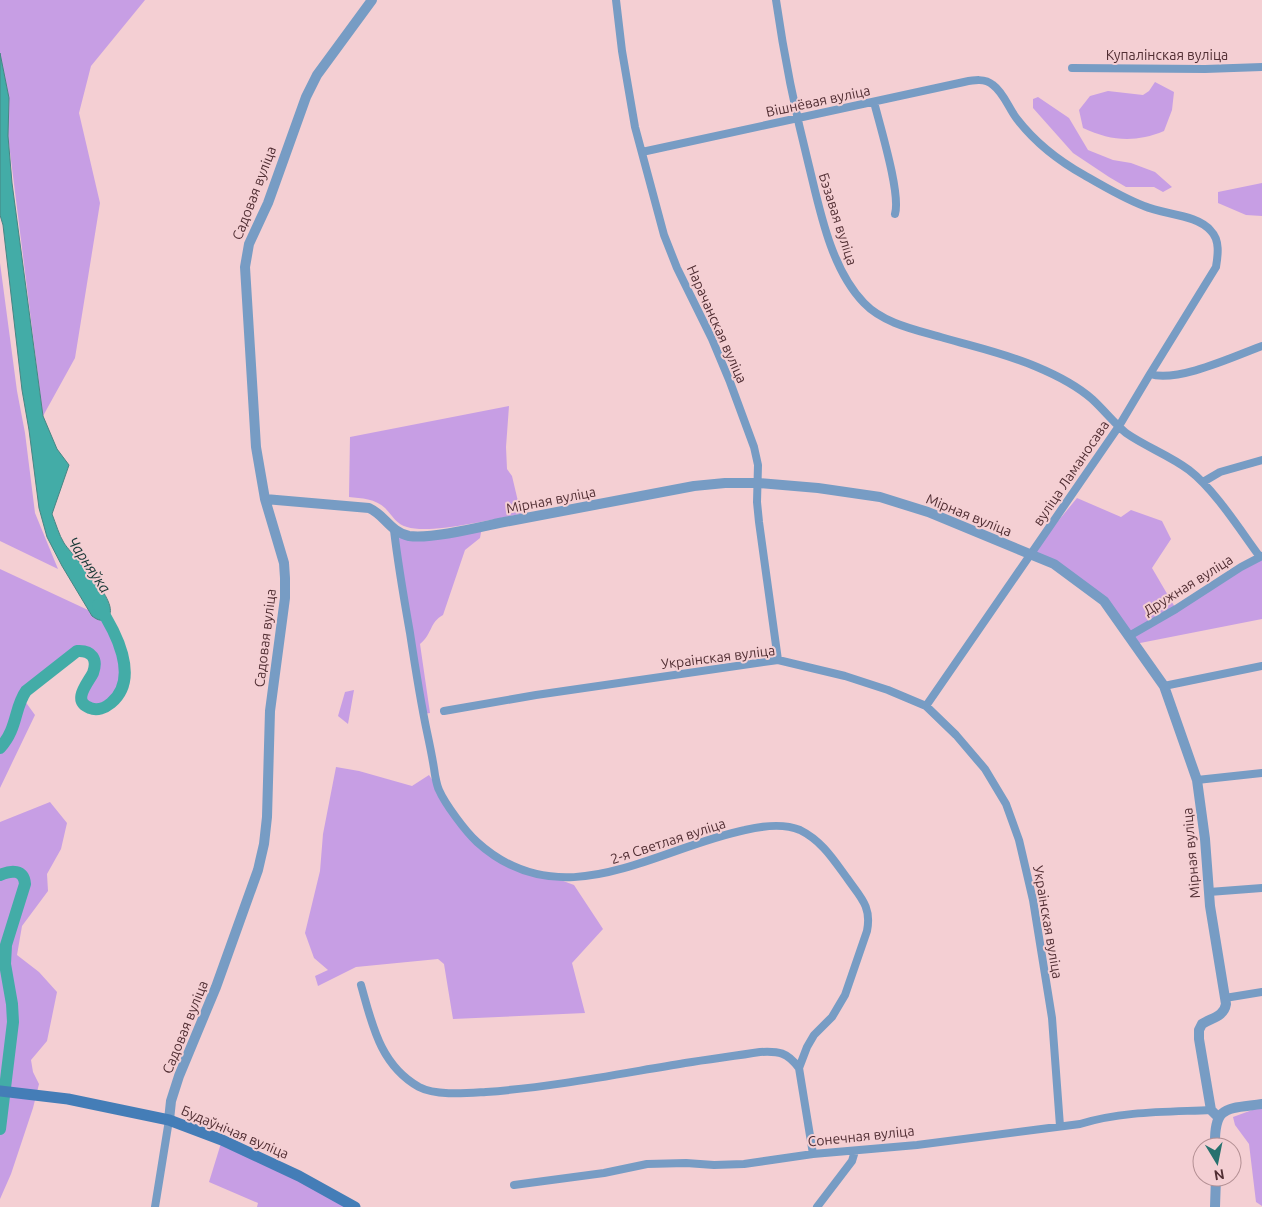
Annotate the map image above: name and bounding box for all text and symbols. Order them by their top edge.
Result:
street label: Купалінская вуліца [1106,47,1228,63]
street label: Вішнёвая вуліца [764,82,872,120]
street label: Садовая вуліца [229,144,279,242]
street label: Бэзавая вуліца [816,171,860,267]
street label: Нарачанская вуліца [684,262,750,386]
street label: вуліца Ламаносава [1030,417,1112,529]
street label: Мірная вуліца [505,483,597,517]
street label: Мірная вуліца [924,491,1014,539]
water label: Чарняўка [65,534,114,596]
street label: Дружная вуліца [1140,551,1236,619]
street label: Садовая вуліца [251,588,279,688]
street label: Украінская вуліца [660,642,776,672]
street label: Мірная вуліца [1179,807,1203,899]
street label: 2-я Светлая вуліца [609,815,727,867]
street label: Украінская вуліца [1030,864,1066,980]
street label: Садовая вуліца [159,978,211,1076]
street label: Будаўнічая вуліца [179,1102,291,1162]
street label: Сонечная вуліца [807,1122,915,1150]
north arrow [1192,1137,1242,1187]
text: N [1213,1166,1226,1184]

